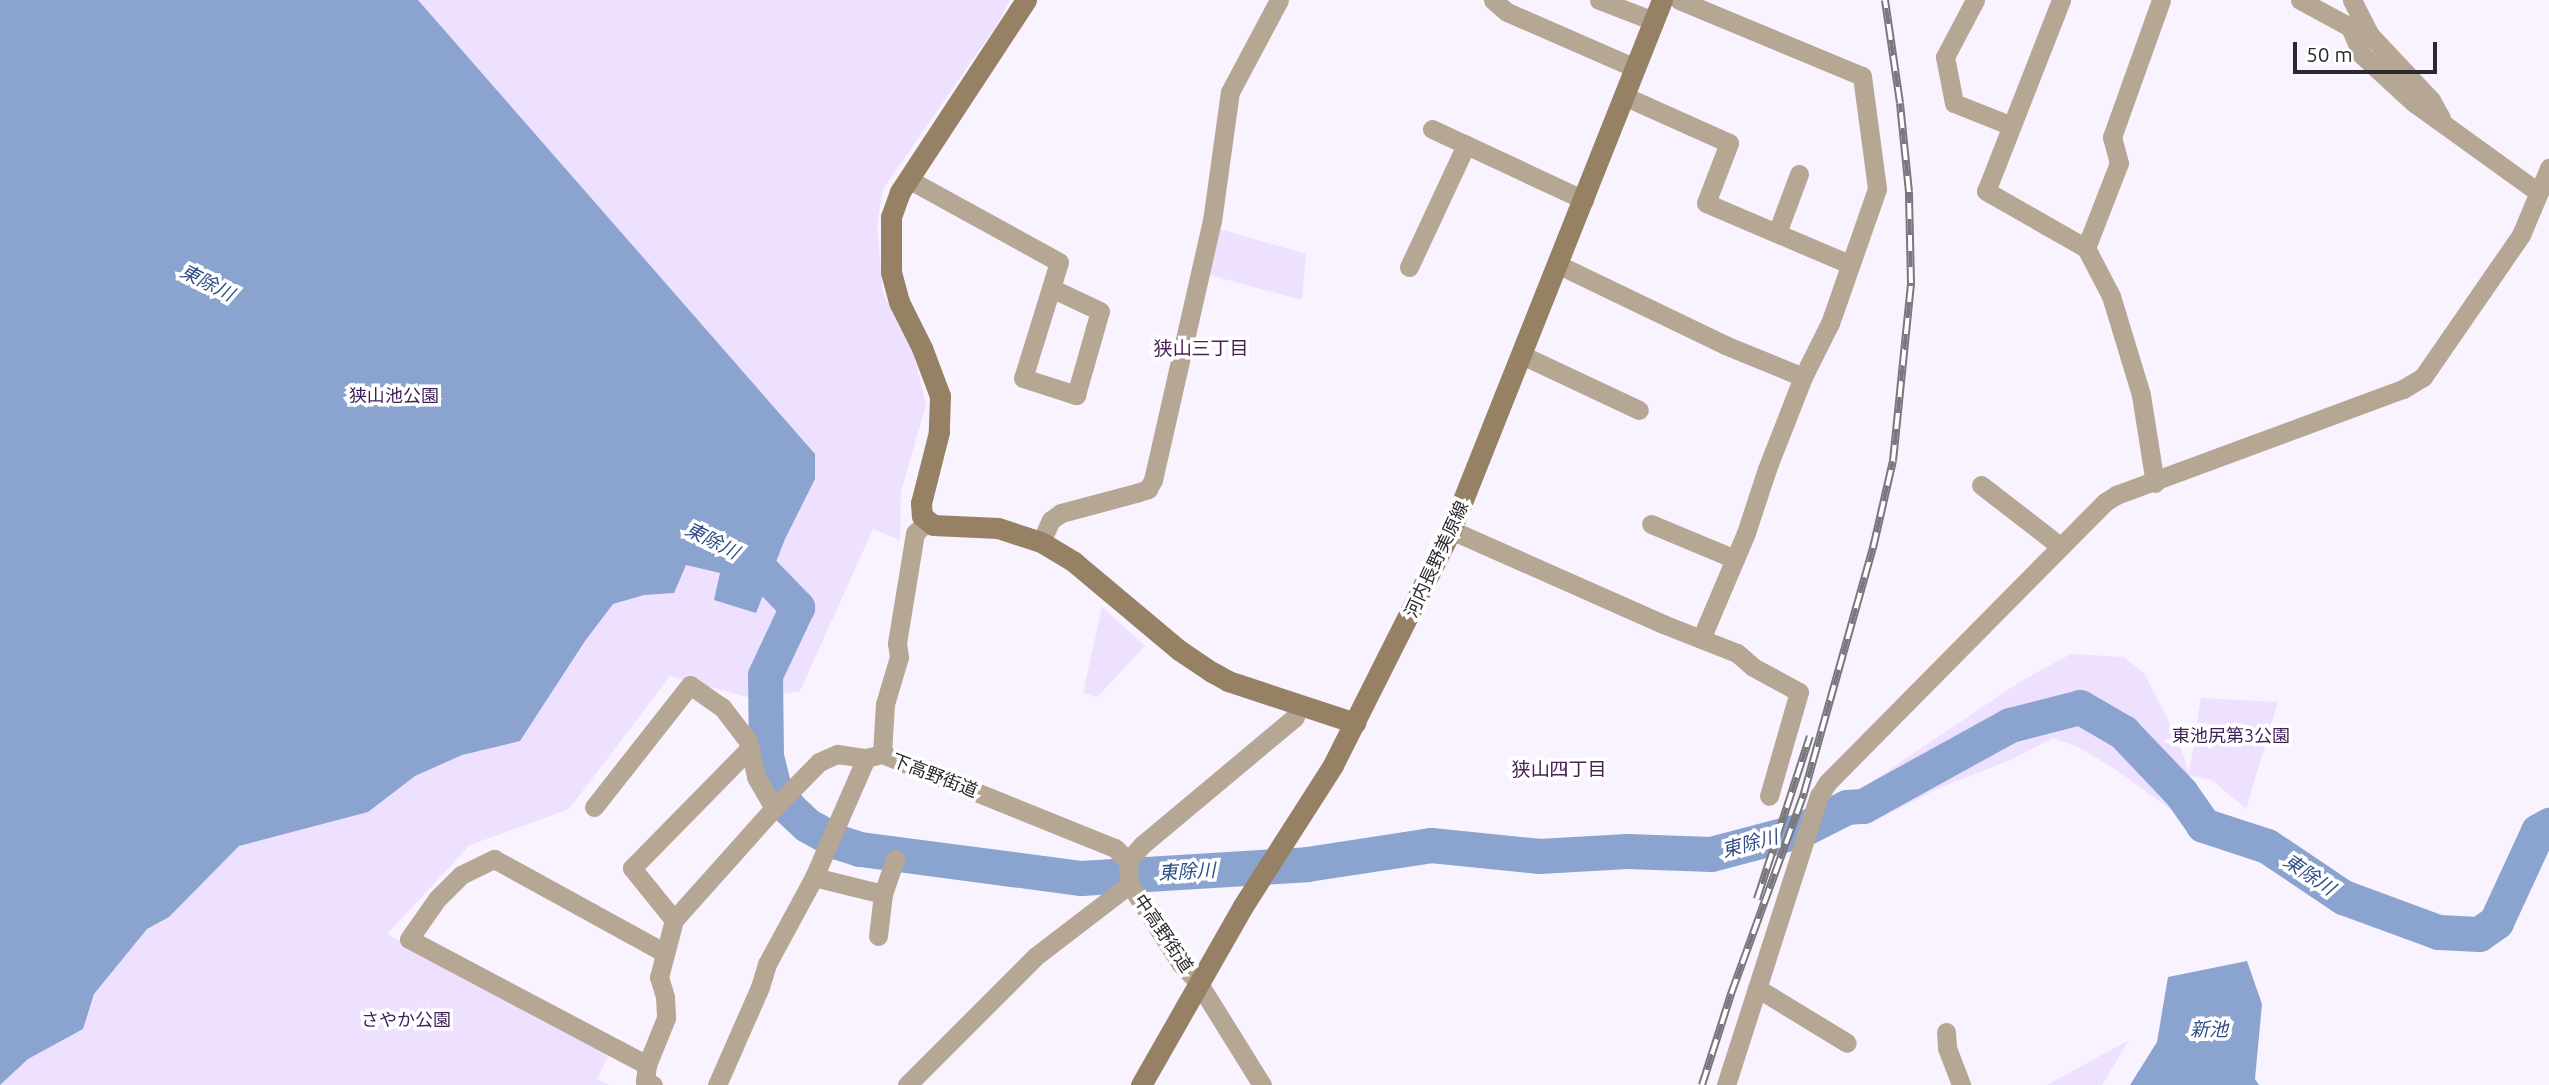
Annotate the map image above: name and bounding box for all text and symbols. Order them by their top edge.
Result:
scale bar [2297,28,2440,72]
text: 50 m [2306,42,2353,66]
water label: 東除川 [176,260,238,306]
district label: 狭山三丁目 [1154,338,1248,360]
park label: 狭山池公園 [349,384,439,406]
street label: 河内長野美原線 [1400,497,1472,621]
water label: 東除川 [681,518,743,564]
park label: 東池尻第3公園 [2172,724,2290,746]
street label: 下高野街道 [889,749,981,801]
district label: 狭山四丁目 [1512,759,1606,781]
water label: 東除川 [1720,826,1780,862]
water label: 東除川 [2279,850,2339,900]
water label: 東除川 [1158,859,1216,885]
street label: 中高野街道 [1130,890,1198,976]
park label: さやか公園 [361,1008,451,1030]
water label: 新池 [2190,1019,2228,1041]

